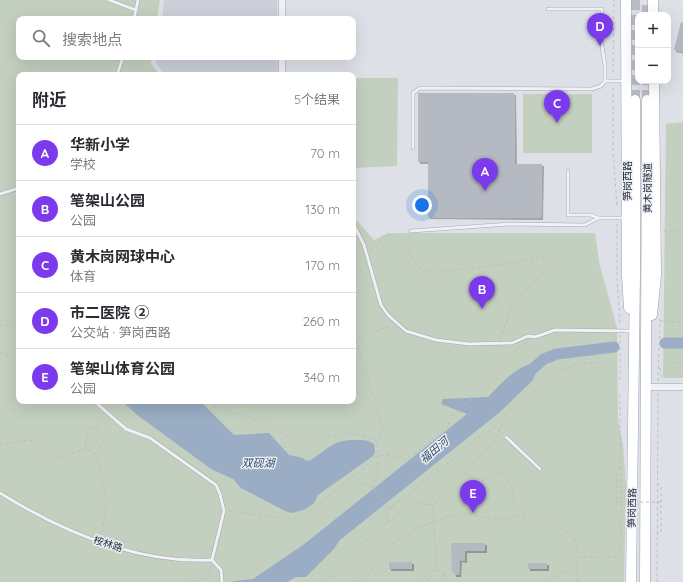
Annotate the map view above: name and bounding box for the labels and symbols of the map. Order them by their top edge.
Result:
pin: D [587,13,613,46]
pin: C [544,90,570,123]
pin: A [472,158,498,191]
street label: 笋岗西路 [621,161,634,201]
street label: 黄木岗隧道 [641,163,654,213]
your location [412,195,432,215]
pin: B [469,276,495,309]
water label: 福田河 [417,433,453,466]
water label: 双砚湖 [242,456,276,470]
pin: E [460,480,486,513]
street label: 笋岗西路 [625,488,639,528]
street label: 桉林路 [92,533,124,555]

